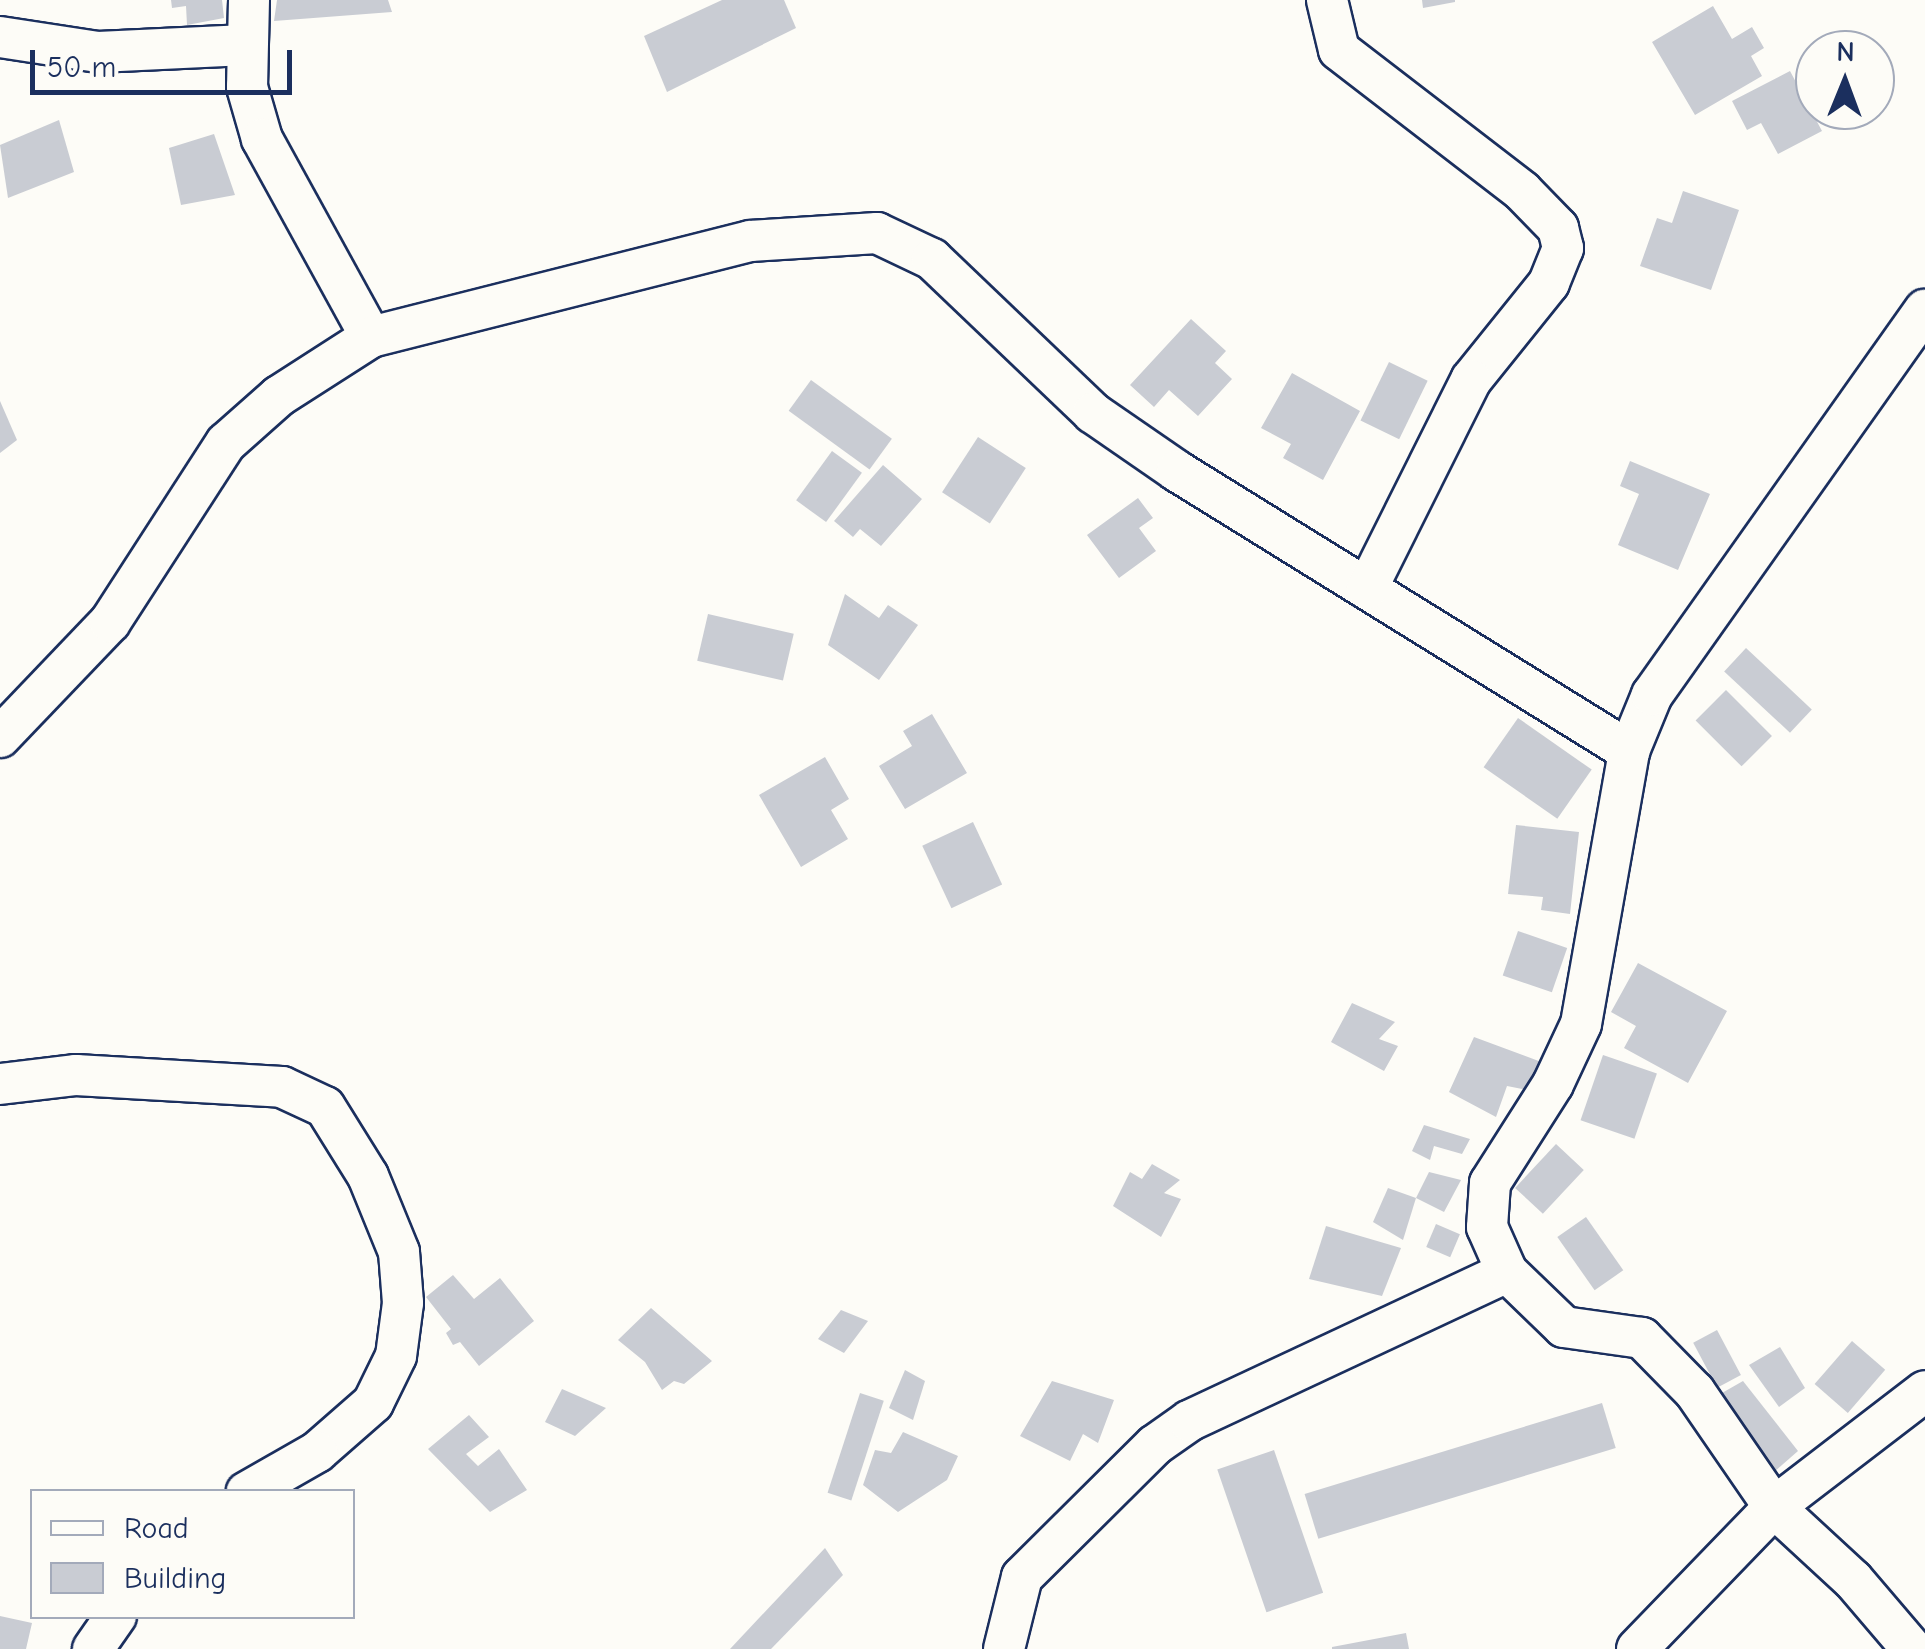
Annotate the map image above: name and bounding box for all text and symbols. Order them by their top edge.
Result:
scale bar [35,30,298,92]
north arrow [1795,30,1895,130]
text: N [1836,36,1855,68]
text: 50 m [47,50,116,85]
legend [30,1489,355,1619]
text: Road [124,1511,189,1546]
text: Building [124,1561,227,1596]

